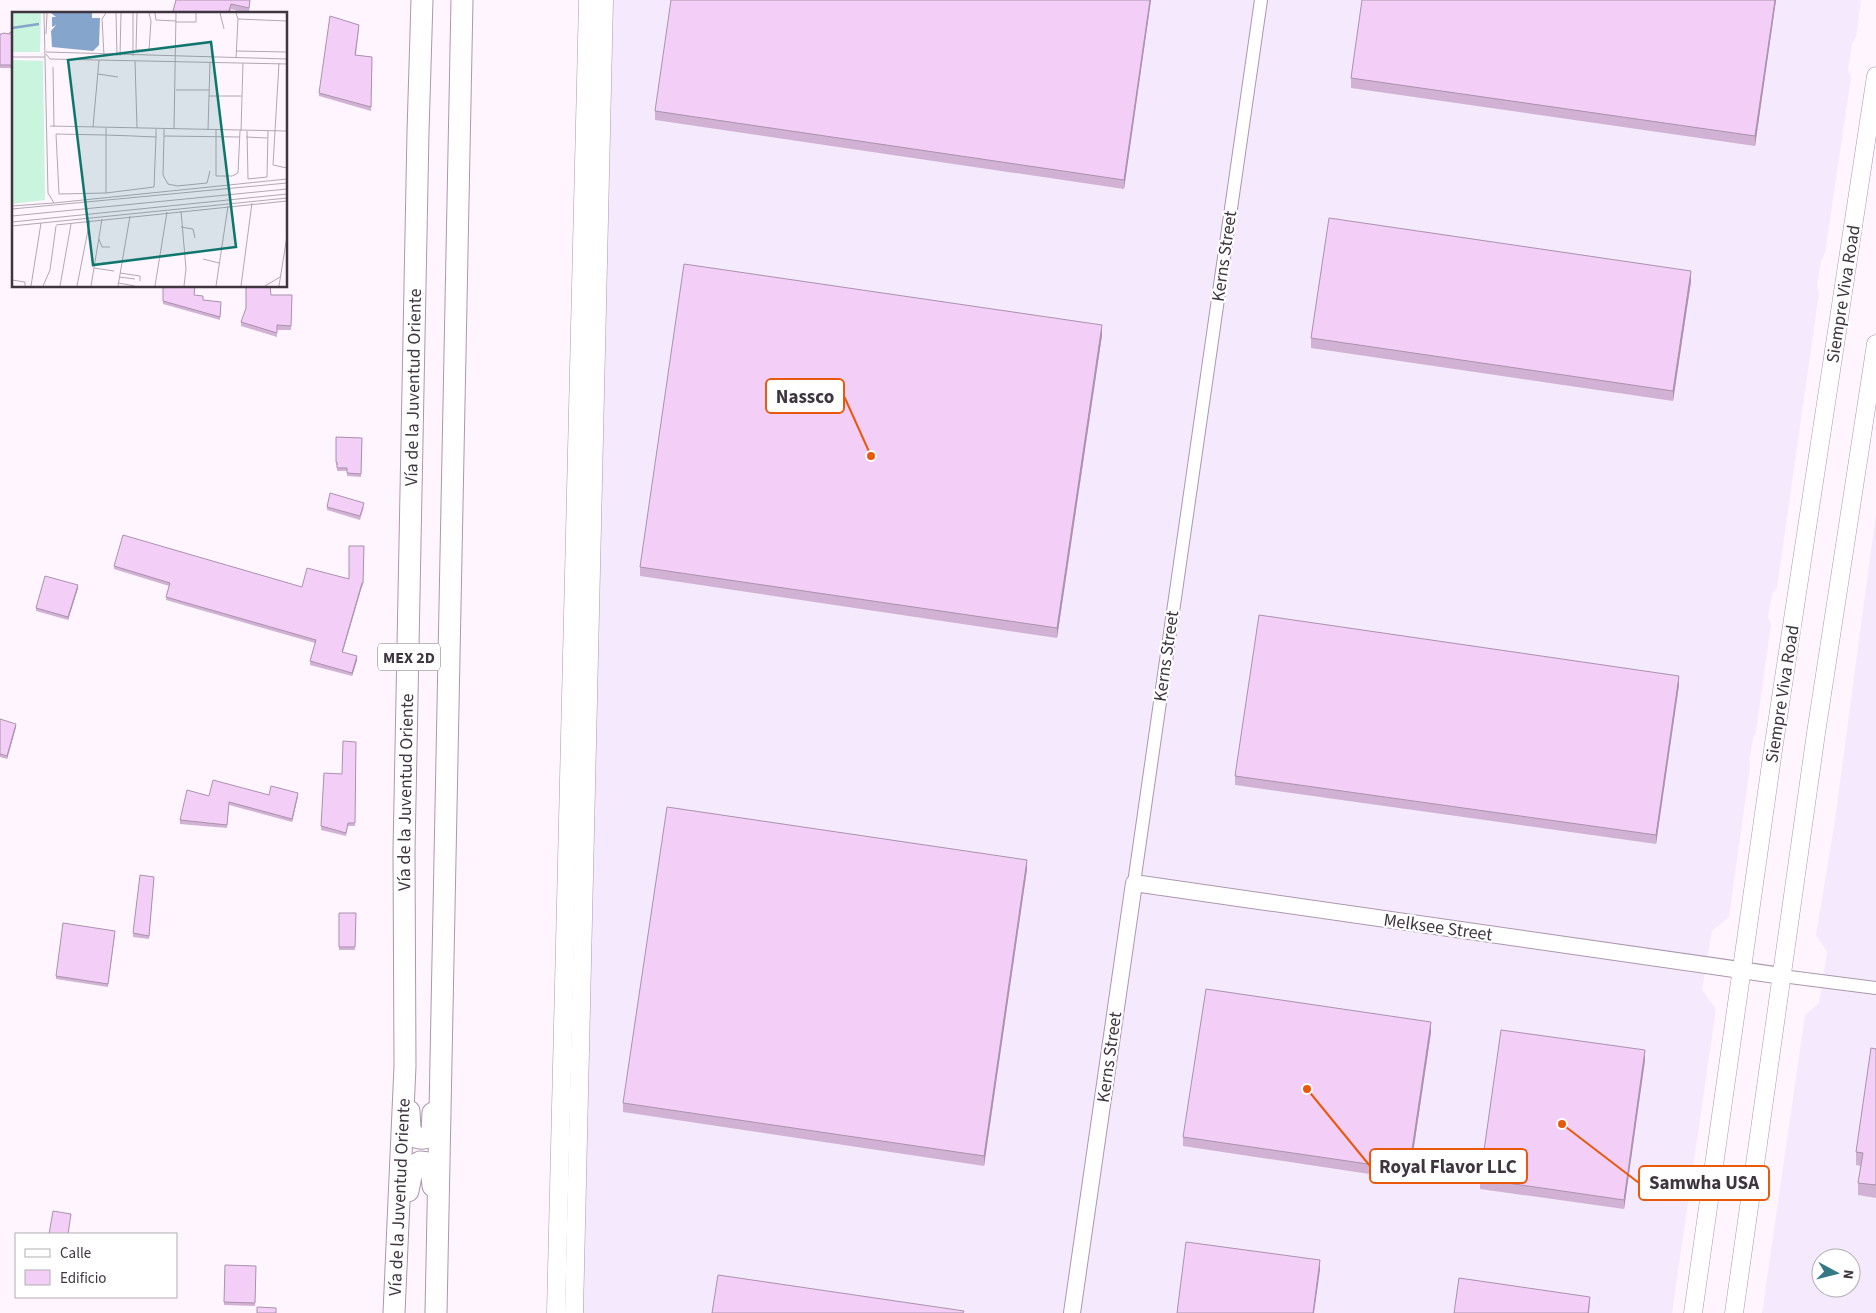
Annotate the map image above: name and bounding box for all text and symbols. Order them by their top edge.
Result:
inset map [12,12,288,288]
street label: Kerns Street [1206,209,1243,303]
street label: Siempre Viva Road [1820,223,1867,365]
street label: Vía de la Juventud Oriente [399,288,428,486]
callout: Nassco [766,379,844,413]
text: Nassco [776,384,834,411]
street label: Kerns Street [1148,609,1185,703]
street label: Siempre Viva Road [1759,623,1806,765]
road number: MEX 2D [378,644,440,670]
street label: Vía de la Juventud Oriente [392,693,420,891]
street label: Melksee Street [1382,907,1494,948]
street label: Kerns Street [1091,1010,1128,1104]
street label: Vía de la Juventud Oriente [383,1098,417,1296]
callout: Royal Flavor LLC [1370,1149,1527,1183]
text: Royal Flavor LLC [1379,1154,1517,1181]
callout: Samwha USA [1639,1166,1769,1200]
text: Samwha USA [1649,1170,1759,1197]
legend [15,1233,178,1298]
text: Calle [60,1243,91,1264]
north arrow [1811,1248,1861,1298]
text: Edificio [60,1268,107,1289]
text: N [1837,1269,1858,1280]

